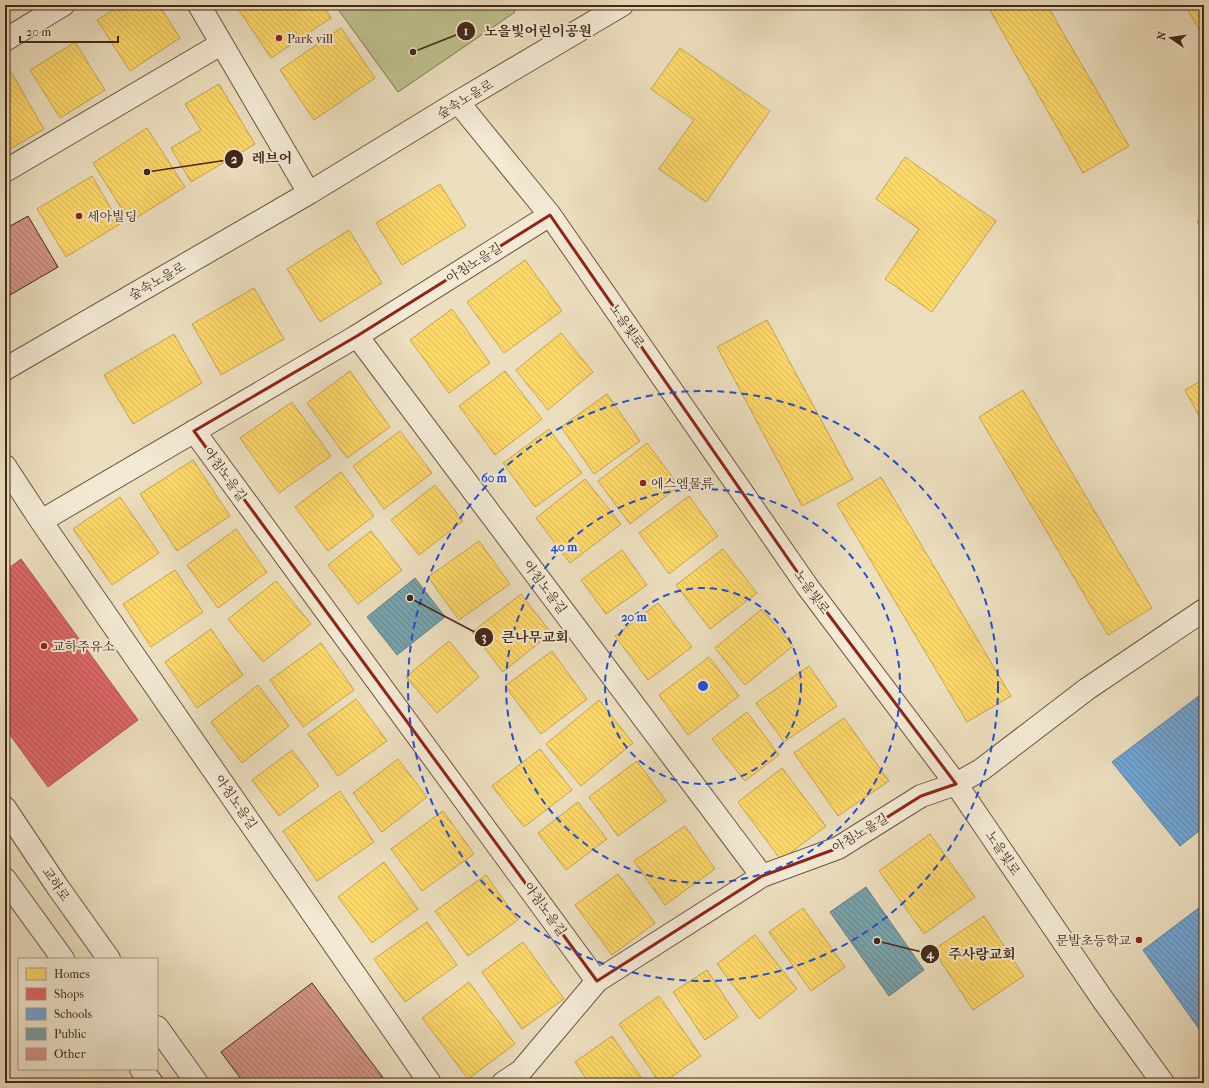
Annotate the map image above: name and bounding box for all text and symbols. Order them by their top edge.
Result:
scale bar [20,18,118,44]
callout: 노을빛어린이공원 [456,18,600,44]
north arrow [1151,18,1191,58]
text: 노을빛어린이공원 [484,23,592,40]
text: 1 [464,24,468,38]
text: 20 m [26,25,51,39]
text: N [1154,30,1169,41]
place label: Park vill [287,31,334,46]
marker: Park vill [274,33,284,43]
street label: 숲속노을로 [434,76,496,122]
callout: 레브어 [224,146,301,172]
text: 레브어 [252,150,292,167]
text: 2 [231,152,238,166]
place label: 세아빌딩 [87,209,137,224]
marker: 세아빌딩 [74,211,84,221]
street label: 아침노을길 [443,240,505,286]
street label: 숲속노을로 [126,259,188,303]
street label: 노을빛로 [606,301,648,351]
street label: 아침노을길 [200,444,250,504]
text: 60 m [481,471,508,485]
place label: 에스엠물류 [651,476,714,491]
marker: 에스엠물류 [638,478,648,488]
text: 40 m [550,540,578,555]
street label: 아침노을길 [520,557,570,617]
street label: 노을빛로 [791,567,833,617]
text: 20 m [621,610,648,624]
callout: 큰나무교회 [474,624,577,650]
text: 큰나무교회 [501,629,569,646]
text: 3 [482,630,487,645]
place label: 교하주유소 [52,639,115,654]
marker: 교하주유소 [39,641,49,651]
centre of rings [696,679,710,693]
street label: 아침노을길 [212,772,260,832]
street label: 아침노을길 [829,810,891,856]
street label: 노을빛로 [983,828,1024,878]
street label: 교하로 [39,864,73,904]
street label: 아침노을길 [520,879,570,939]
place label: 문발초등학교 [1056,933,1131,948]
marker: 문발초등학교 [1134,935,1144,945]
callout: 주사랑교회 [920,941,1024,967]
text: 주사랑교회 [948,946,1016,963]
text: 4 [925,947,934,962]
legend [18,958,158,1070]
text: Homes [54,967,90,981]
text: Shops [54,987,84,1001]
text: Schools [54,1007,93,1021]
text: Public [54,1027,86,1041]
text: Other [54,1047,86,1061]

